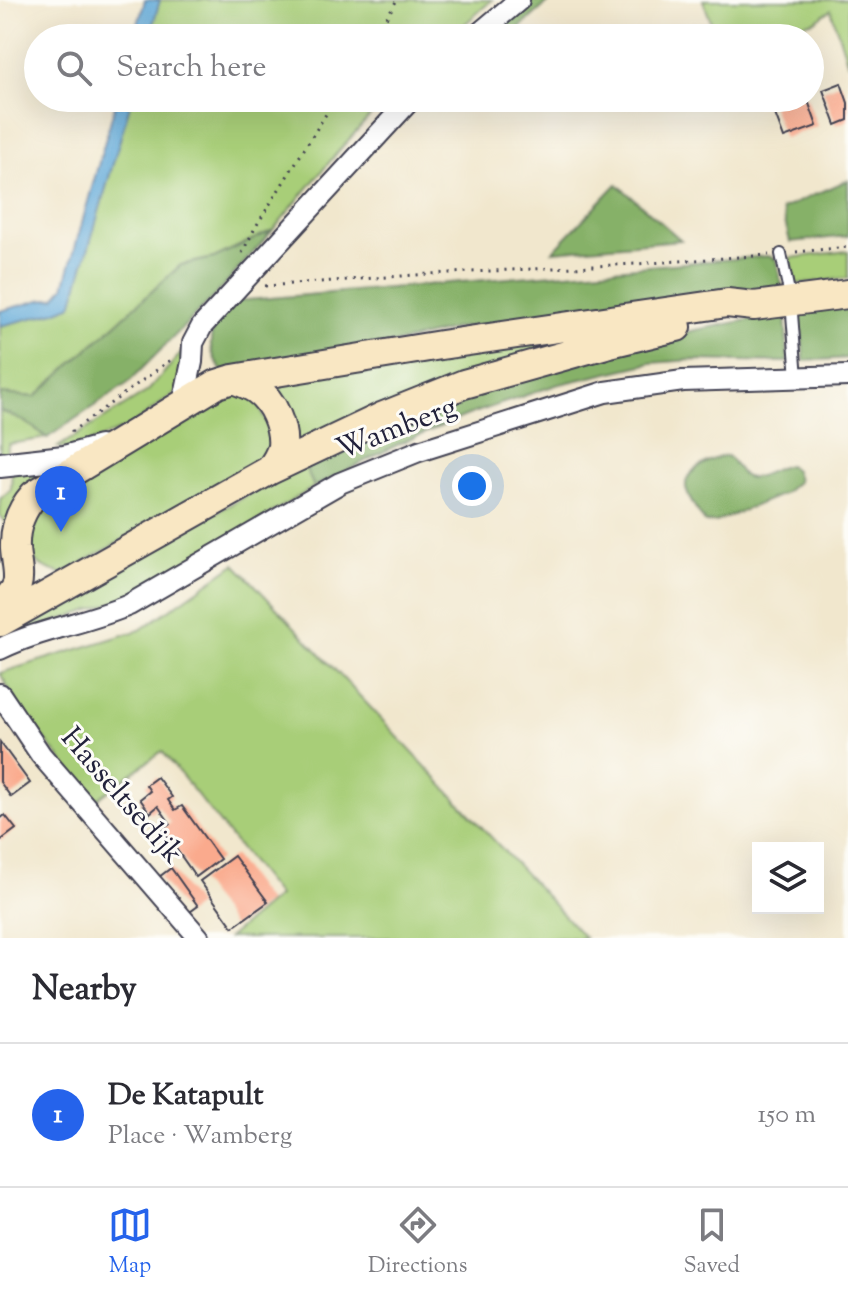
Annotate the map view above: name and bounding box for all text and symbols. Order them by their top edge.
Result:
search box [24,24,824,112]
icon: search [52,46,96,90]
text: Search here [116,47,266,90]
street label: Wamberg [330,387,464,472]
pin: 1 [35,466,87,532]
your location [452,466,492,506]
street label: Hasseltsedijk [49,719,193,875]
map controls [752,842,824,914]
button: layers [752,842,824,914]
text: Nearby [32,966,137,1015]
text: De Katapult [108,1075,263,1118]
text: 1 [54,1097,62,1134]
text: 150 m [757,1097,816,1134]
text: Place · Wamberg [108,1118,292,1155]
tab: Map [108,1203,152,1283]
tab: Directions [368,1203,467,1283]
tab: Saved [683,1203,740,1283]

